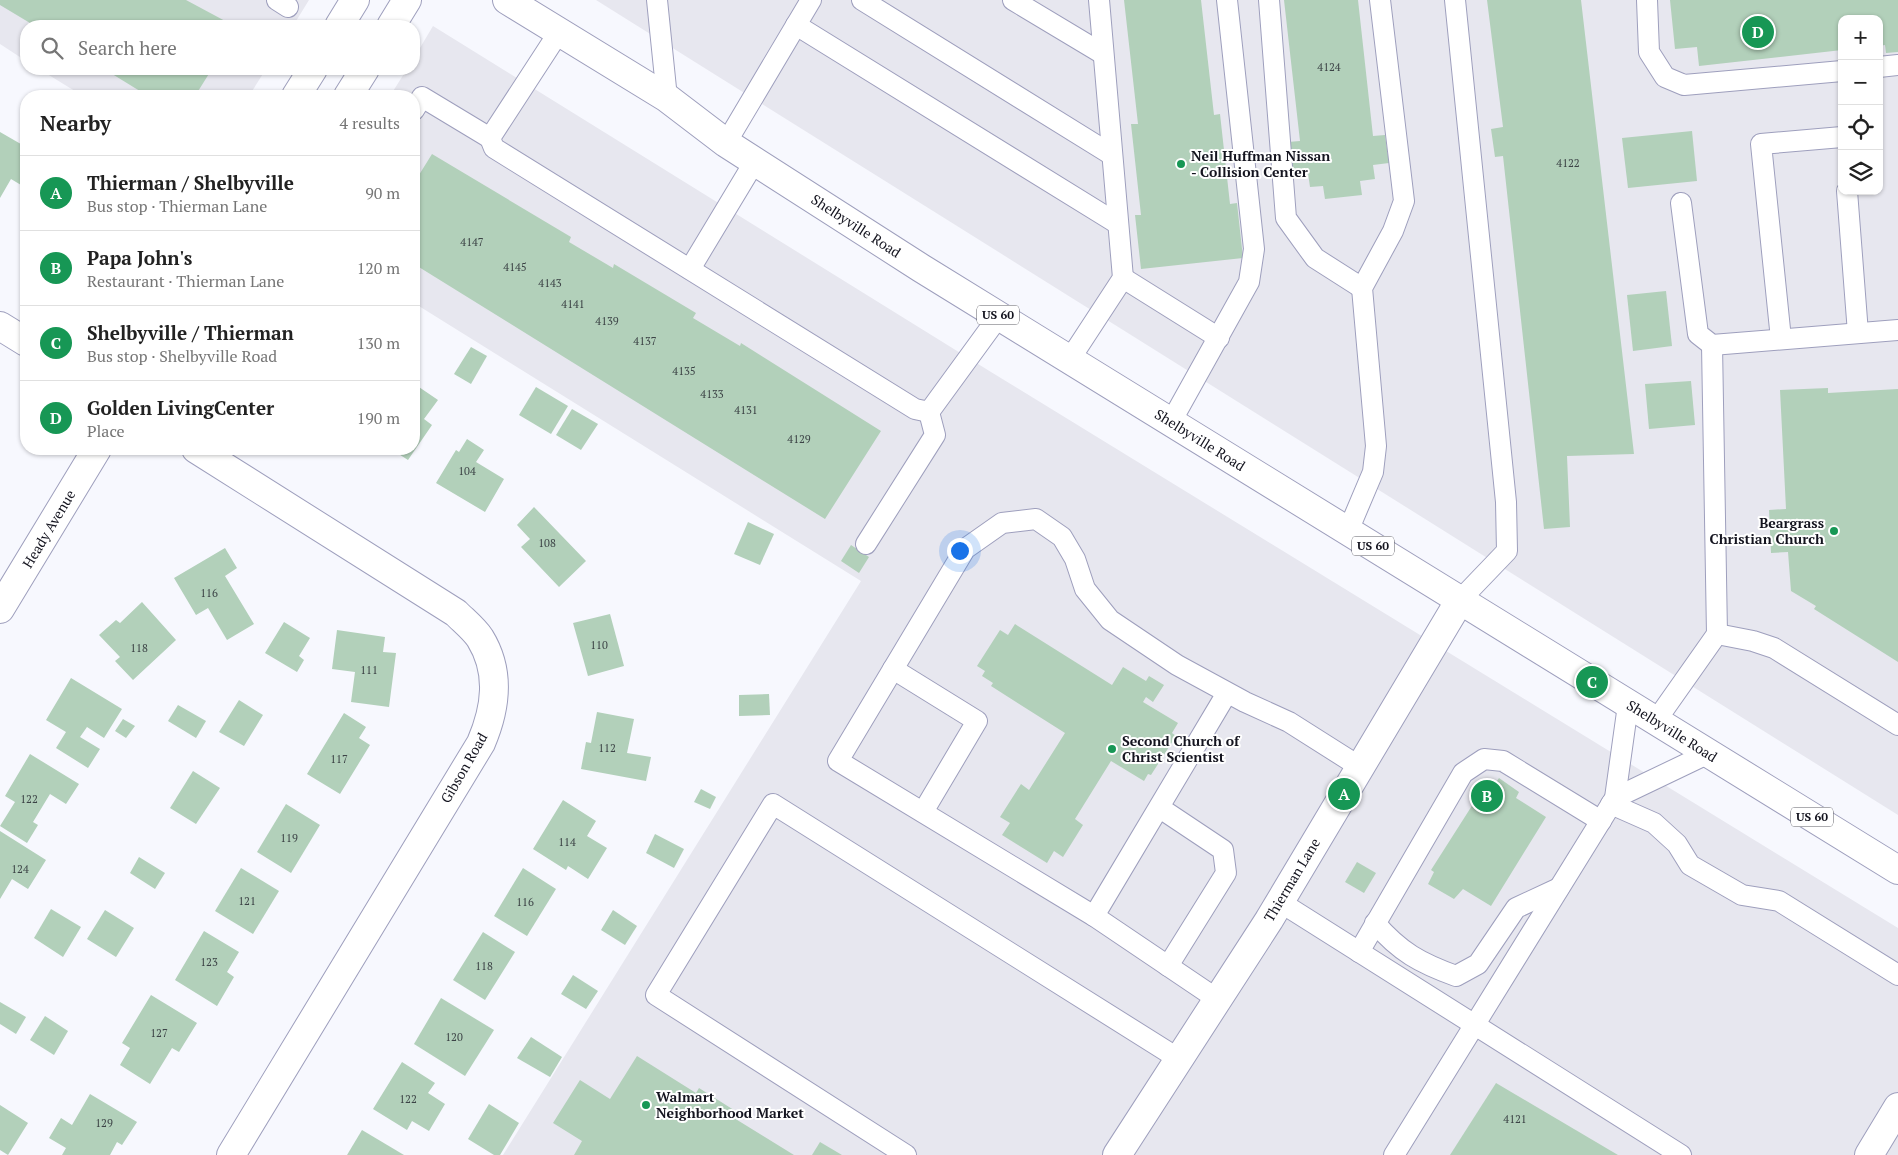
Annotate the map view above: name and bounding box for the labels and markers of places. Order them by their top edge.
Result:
pin: D [1742,13,1774,51]
place label: Neil Huffman Nissan - Collision Center [1191,146,1330,181]
marker: Neil Huffman Nissan - Collision Center [1175,158,1187,170]
place label: Beargrass Christian Church [1710,513,1824,548]
marker: Beargrass Christian Church [1828,525,1840,537]
pin: C [1576,663,1608,701]
place label: Second Church of Christ Scientist [1122,731,1241,766]
marker: Second Church of Christ Scientist [1106,743,1118,755]
pin: A [1328,775,1360,813]
pin: B [1471,777,1503,815]
place label: Walmart Neighborhood Market [656,1087,804,1122]
marker: Walmart Neighborhood Market [640,1099,652,1111]

